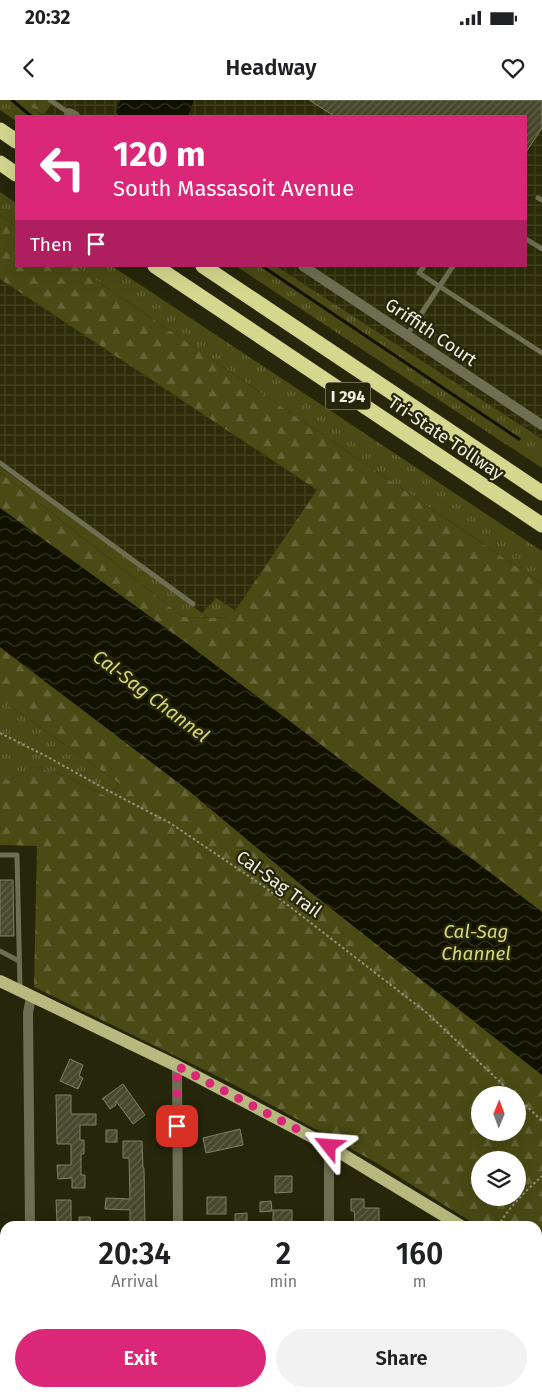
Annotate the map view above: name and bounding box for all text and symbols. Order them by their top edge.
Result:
text: 20:32 [25,6,70,29]
icon: back [15,54,43,82]
text: Headway [226,54,316,81]
icon: heart [499,54,527,82]
text: 120 m [113,133,206,175]
icon: left [30,135,95,200]
text: South Massasoit Avenue [113,175,354,202]
icon: arrive [82,230,110,258]
text: Then [30,233,72,256]
street label: Griffith Court [381,293,481,371]
road number: I 294 [326,382,370,410]
street label: Tri-State Tollway [384,391,508,485]
water label: Cal-Sag Channel [88,645,214,747]
street label: Cal-Sag Trail [232,846,326,922]
water label: Cal-Sag Channel [441,920,511,965]
north arrow [471,1086,526,1141]
map controls [471,1086,526,1206]
pin [156,1105,198,1147]
icon: arrive [163,1112,191,1140]
position arrow [302,1119,354,1171]
button: layers [471,1151,526,1206]
text: 20:34 [99,1236,171,1272]
text: 2 [276,1236,291,1272]
text: 160 [396,1236,443,1272]
text: Arrival [111,1272,158,1291]
text: min [270,1272,297,1291]
text: m [413,1272,426,1291]
button: Exit [15,1329,266,1387]
button: Share [276,1329,527,1387]

